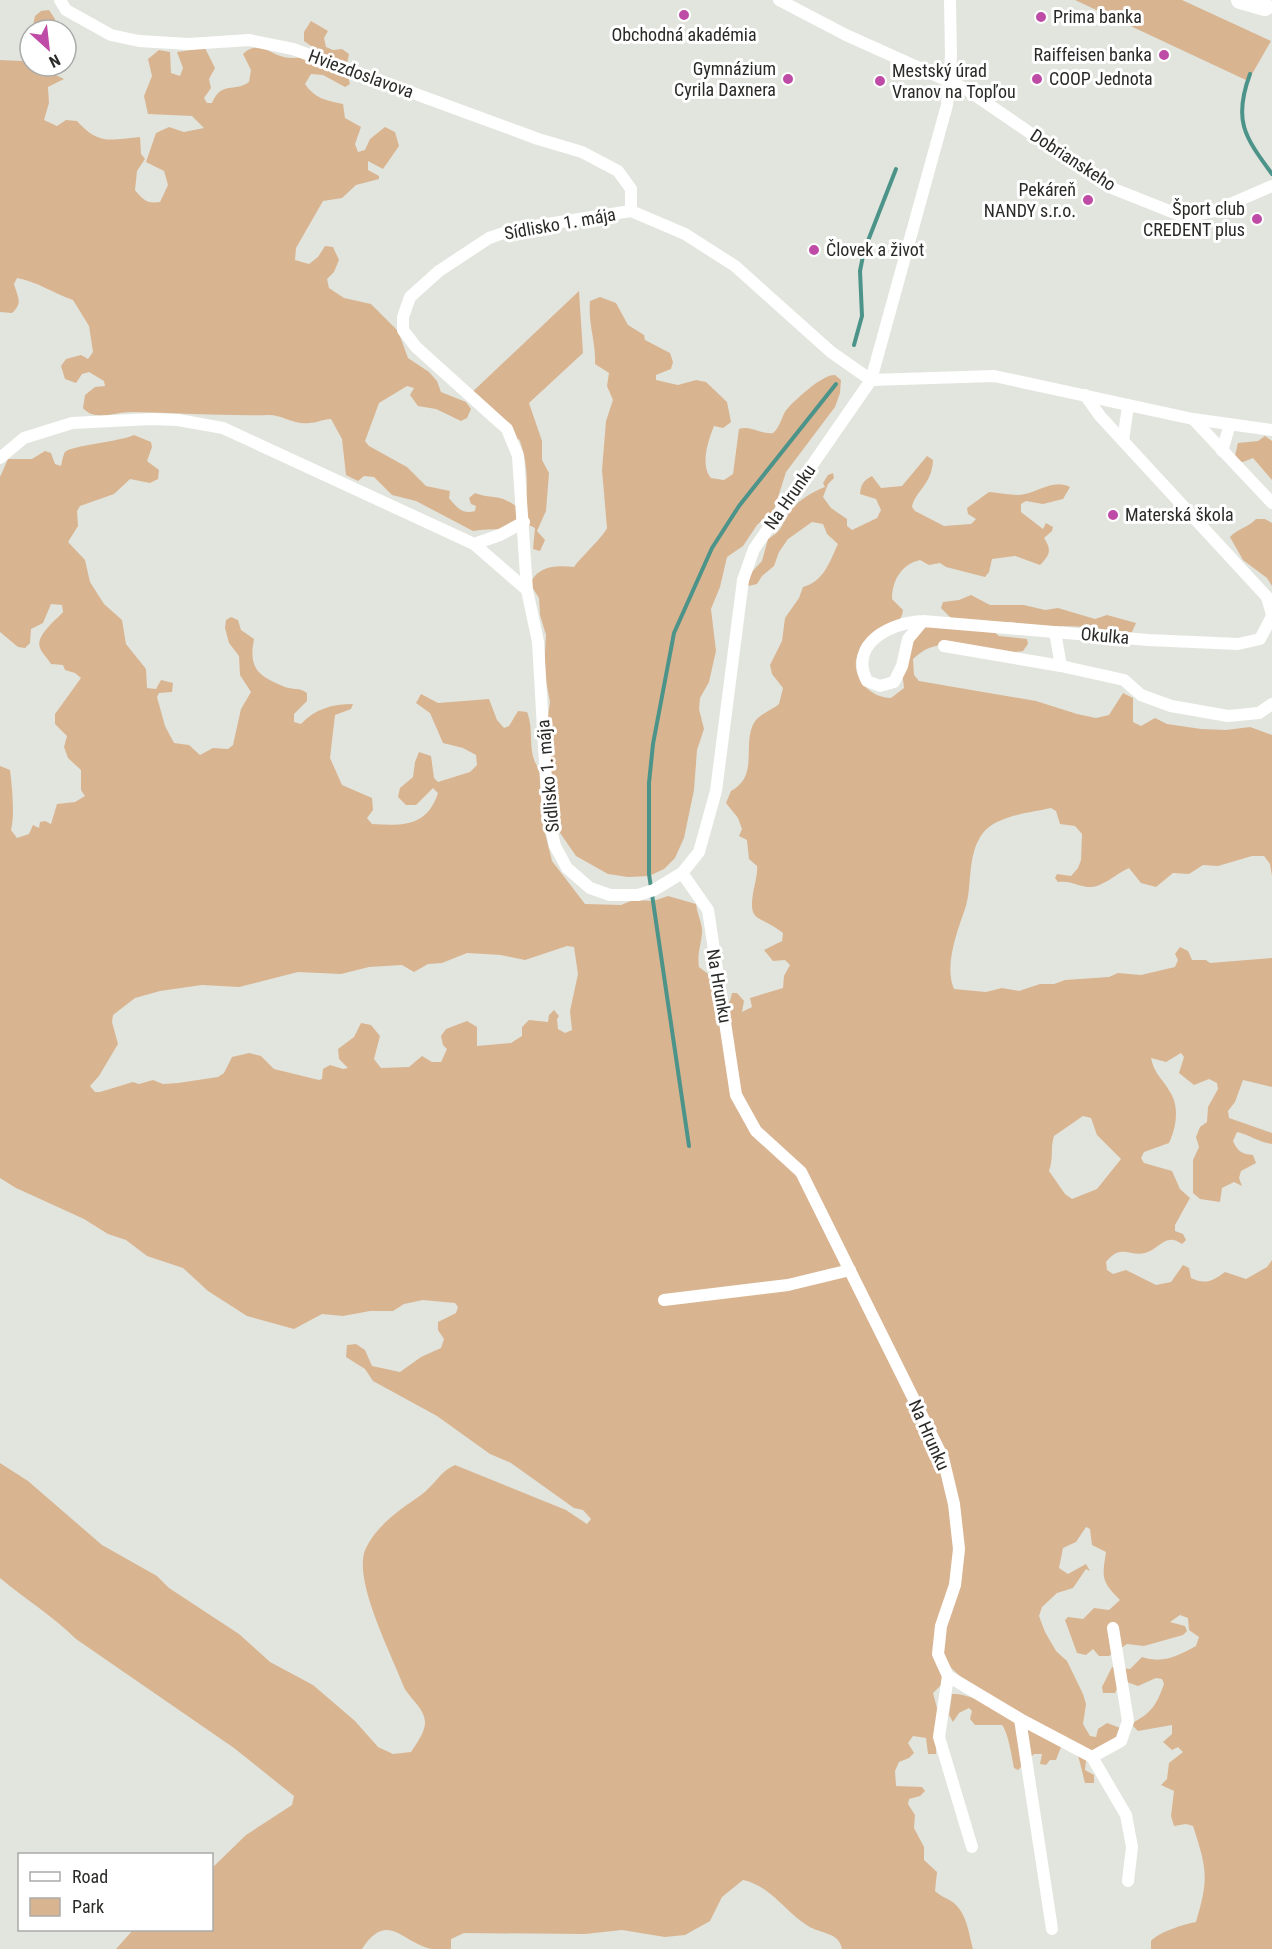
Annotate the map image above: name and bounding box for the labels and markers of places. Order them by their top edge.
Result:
place label: Prima banka [1053,6,1142,27]
marker: Obchodná akadémia [677,8,691,22]
marker: Prima banka [1034,10,1048,24]
place label: Obchodná akadémia [611,24,757,45]
place label: Raiffeisen banka [1033,44,1152,65]
marker: Raiffeisen banka [1157,48,1171,62]
place label: Gymnázium Cyrila Daxnera [674,58,776,100]
place label: Mestský úrad Vranov na Topľou [892,60,1016,102]
place label: COOP Jednota [1049,68,1153,89]
marker: Gymnázium Cyrila Daxnera [781,72,795,86]
marker: COOP Jednota [1030,72,1044,86]
marker: Mestský úrad Vranov na Topľou [873,74,887,88]
place label: Pekáreň NANDY s.r.o. [984,179,1076,221]
marker: Pekáreň NANDY s.r.o. [1081,193,1095,207]
place label: Šport club CREDENT plus [1143,198,1245,240]
marker: Šport club CREDENT plus [1250,212,1264,226]
place label: Človek a život [826,239,924,260]
marker: Človek a život [807,243,821,257]
place label: Materská škola [1125,504,1234,525]
marker: Materská škola [1106,508,1120,522]

